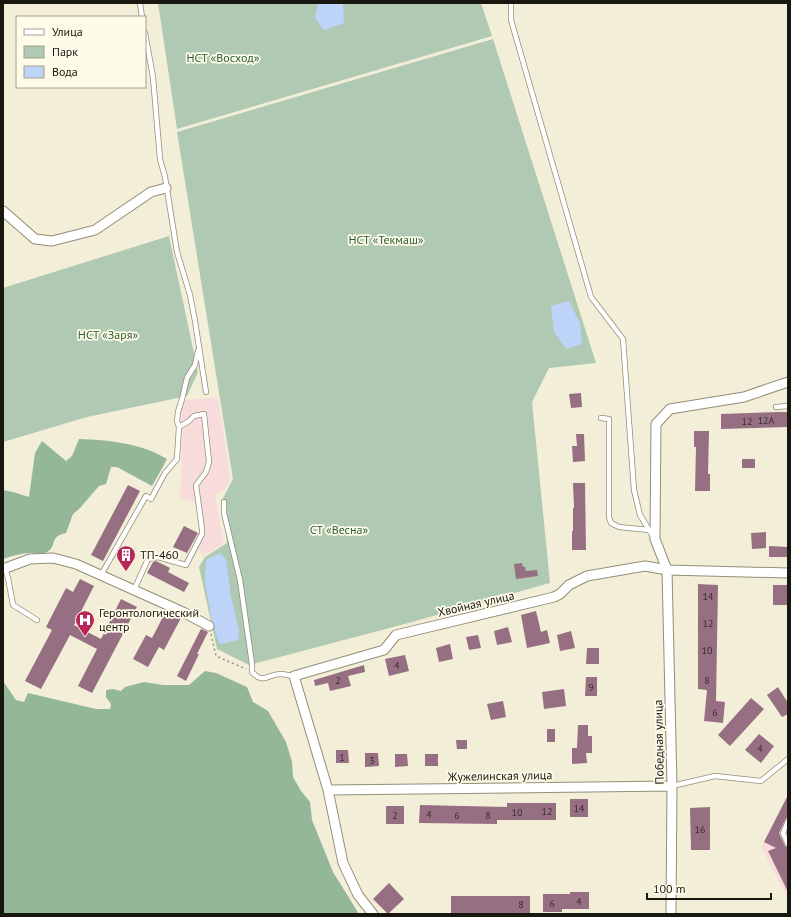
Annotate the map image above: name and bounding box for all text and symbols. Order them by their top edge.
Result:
legend [16,16,146,88]
text: Улица [52,24,83,39]
text: Парк [52,44,78,59]
park label: НСТ «Восход» [186,50,260,65]
text: Вода [52,64,78,79]
park label: НСТ «Текмаш» [348,232,424,247]
park label: НСТ «Заря» [78,327,138,342]
house number: 12А [758,414,775,427]
house number: 12 [742,415,752,428]
park label: СТ «Весна» [310,522,368,537]
building icon: ТП-460 [115,544,137,572]
place label: ТП-460 [140,547,179,562]
street label: Хвойная улица [436,587,516,620]
house number: 14 [703,590,714,603]
place label: Геронтологический центр [99,605,199,634]
hospital icon: Геронтологический центр [74,609,96,637]
house number: 12 [703,617,713,630]
house number: 10 [702,644,713,657]
house number: 4 [394,659,400,672]
house number: 2 [335,674,341,687]
house number: 8 [704,674,710,687]
house number: 9 [588,681,594,694]
street label: Победная улица [650,699,667,785]
house number: 6 [712,706,718,719]
house number: 4 [757,742,763,755]
house number: 1 [339,751,345,764]
house number: 3 [369,754,375,767]
street label: Жужелинская улица [447,767,552,784]
house number: 14 [574,802,585,815]
house number: 12 [542,805,552,818]
house number: 10 [512,806,523,819]
house number: 4 [426,808,432,821]
house number: 2 [392,809,398,822]
house number: 6 [454,809,460,822]
house number: 8 [485,809,491,822]
house number: 16 [695,823,705,836]
scale bar [647,875,771,901]
text: 100 m [653,881,686,896]
house number: 4 [576,895,582,908]
house number: 6 [549,897,555,910]
house number: 8 [518,898,524,911]

